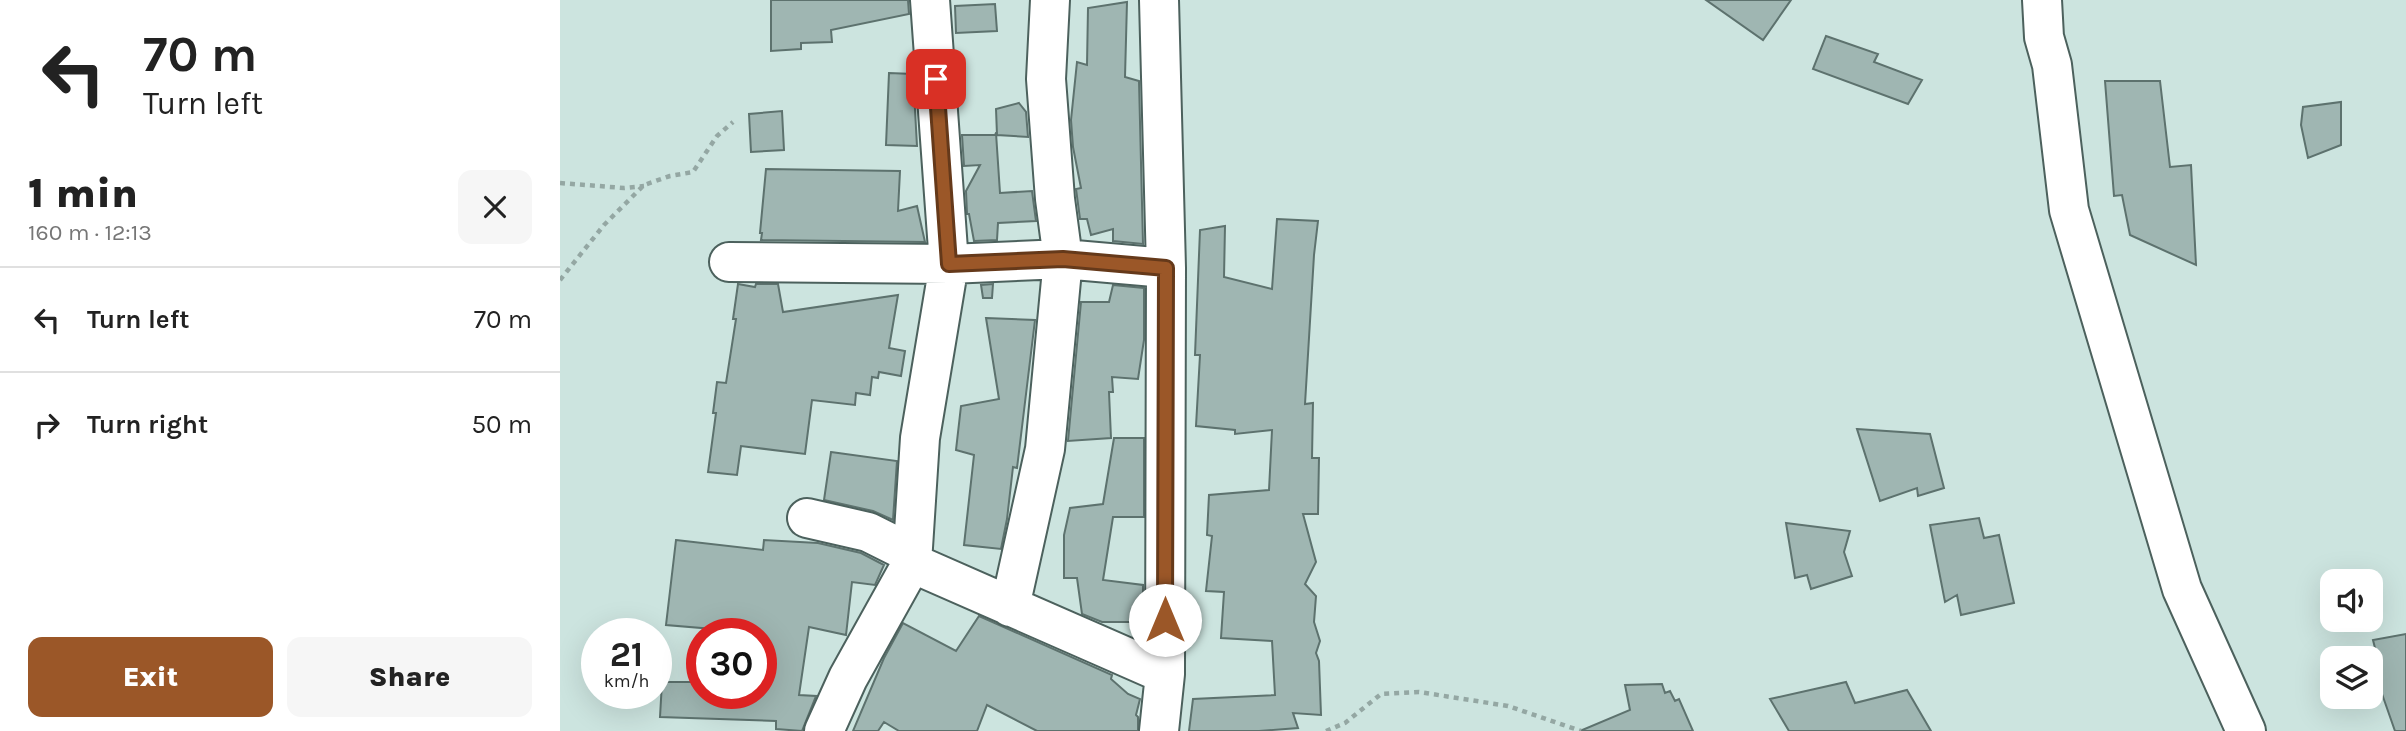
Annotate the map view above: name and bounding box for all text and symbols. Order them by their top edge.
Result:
text: 70 m [143,26,257,83]
icon: left [28,28,119,119]
pin [906,49,966,109]
icon: arrive [917,60,955,98]
text: Turn left [143,85,263,122]
text: 1 min [28,168,138,218]
button: close [458,170,532,244]
text: 160 m · 12:13 [28,219,152,246]
icon: left [28,301,66,339]
text: Turn left [87,304,189,335]
text: 70 m [474,304,532,335]
icon: right [28,406,66,444]
text: Turn right [87,409,208,440]
text: 50 m [471,409,532,440]
map controls [2320,569,2383,709]
button: sound [2320,569,2383,632]
position arrow [1128,583,1202,657]
speed limit sign: 30 [686,618,777,709]
text: 21 [610,634,643,675]
button: Exit [28,637,273,717]
button: Share [287,637,532,717]
button: layers [2320,646,2383,709]
text: km/h [604,670,649,692]

